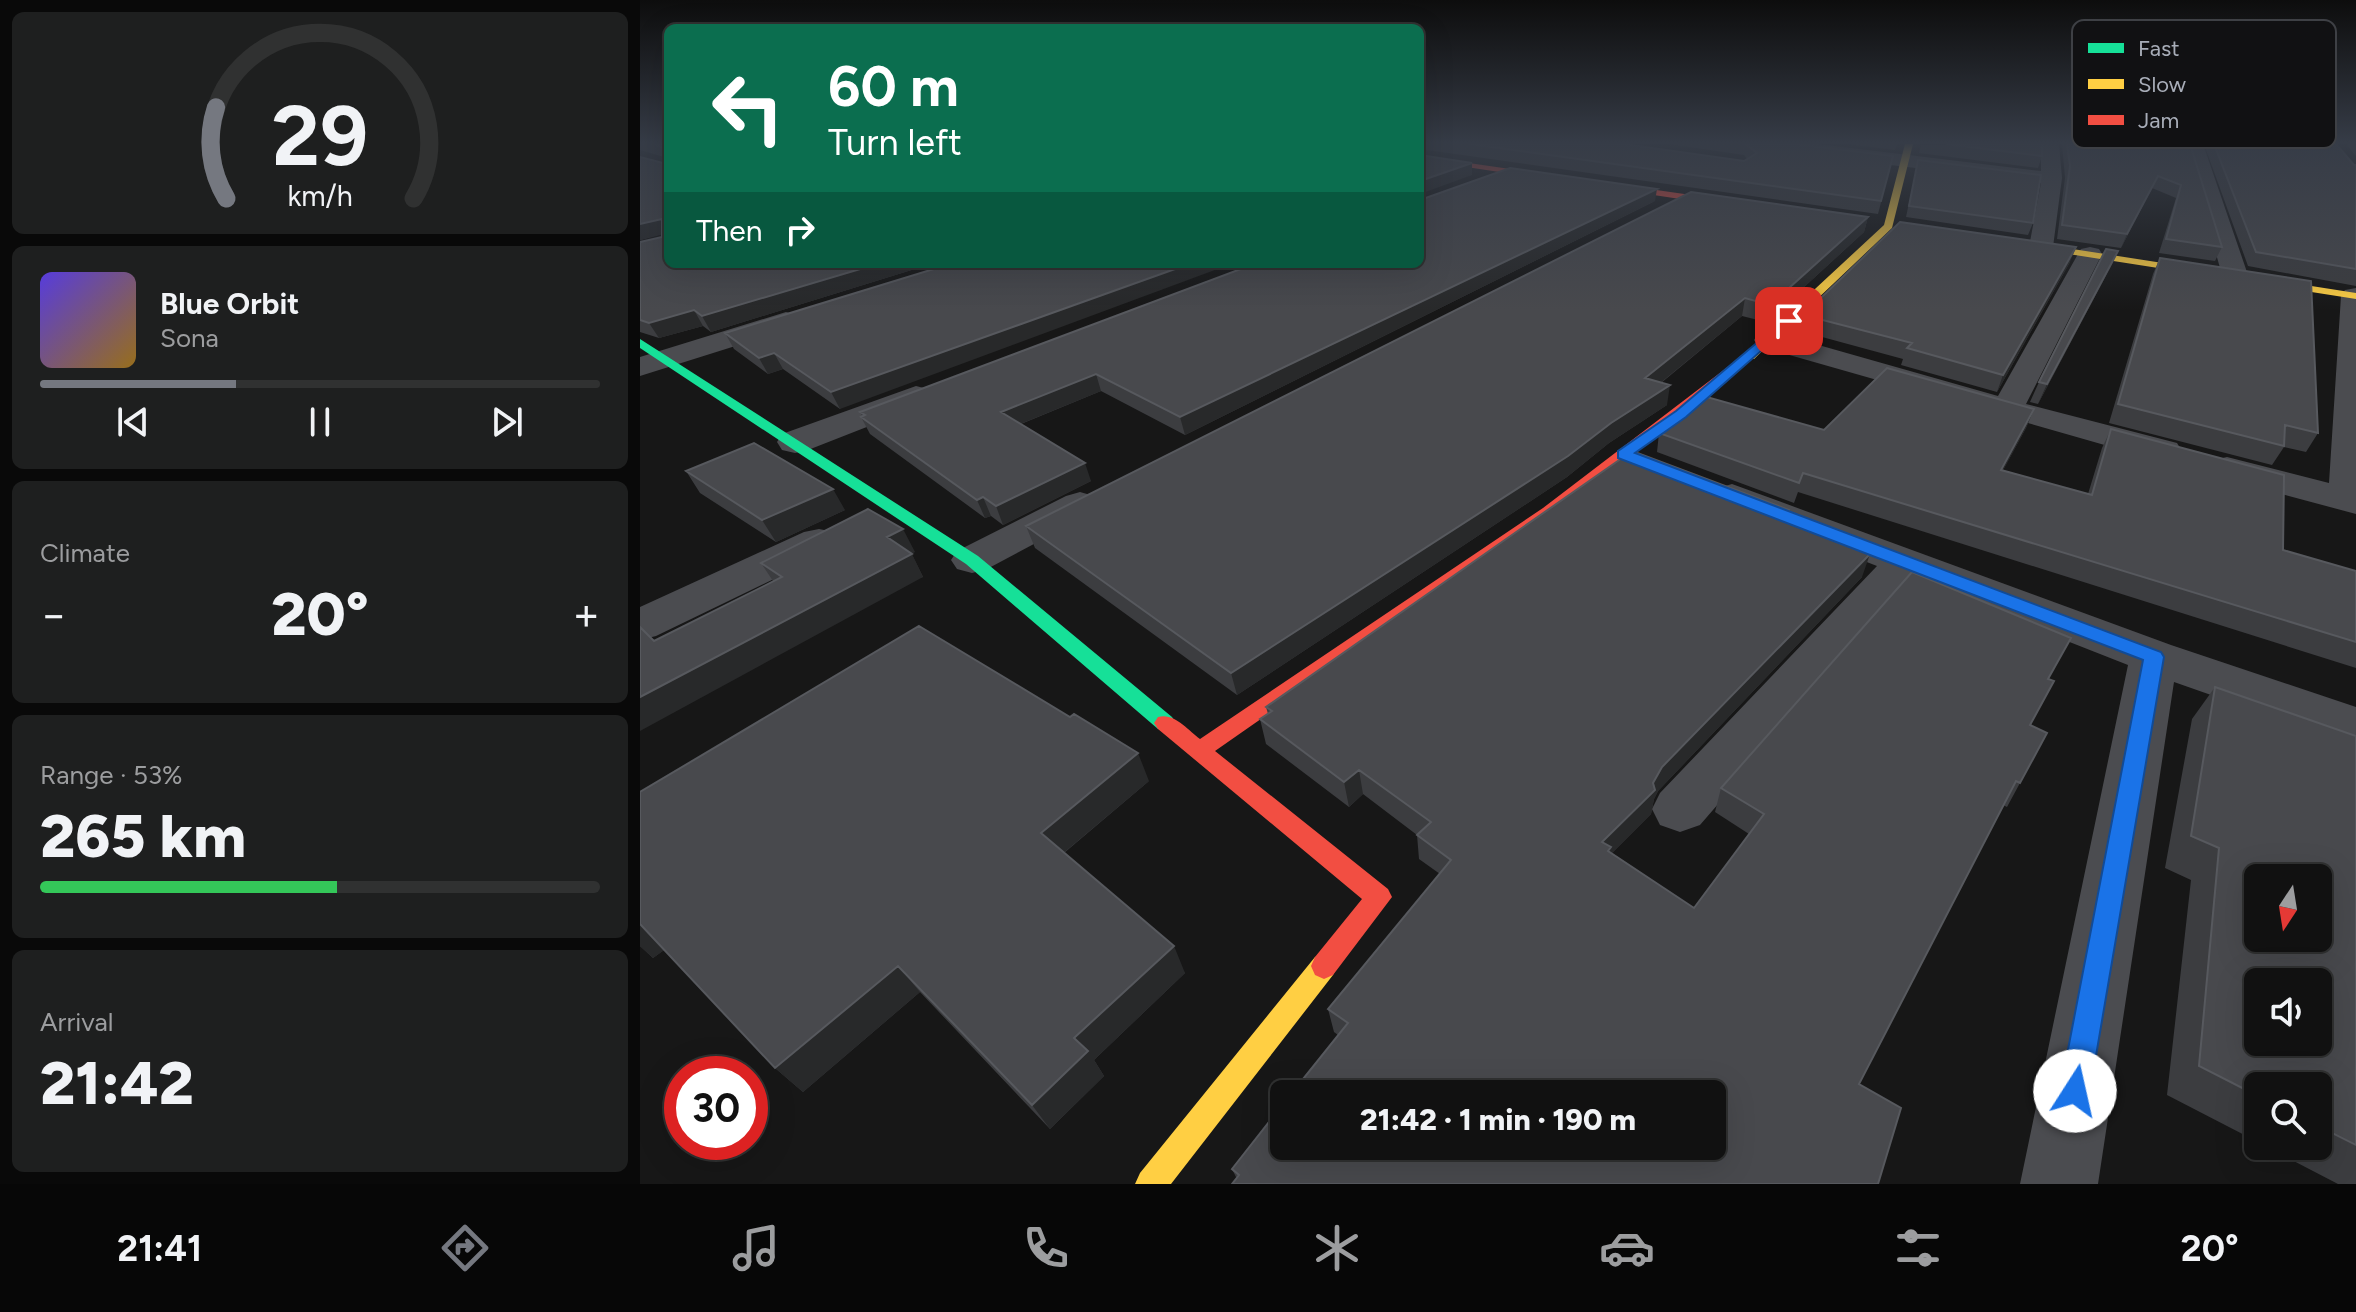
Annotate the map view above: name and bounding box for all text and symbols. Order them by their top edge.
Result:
legend [2072,20,2336,148]
text: Fast [2138,35,2180,62]
text: 60 m [828,53,959,120]
icon: left [696,56,800,160]
text: Slow [2138,71,2187,98]
text: 29 [272,86,368,186]
text: Jam [2138,107,2179,134]
text: Turn left [828,121,962,164]
text: km/h [287,179,353,213]
icon: right [778,208,822,252]
text: Then [696,212,762,249]
text: Blue Orbit [160,285,299,322]
pin [1755,287,1823,355]
icon: arrive [1767,299,1811,343]
text: Sona [160,322,219,354]
icon: previous [111,400,155,444]
icon: pause [298,400,342,444]
icon: next [485,400,529,444]
text: Climate [40,537,130,569]
text: 20° [271,578,369,650]
text: − [40,588,67,641]
text: + [573,588,600,641]
text: Range · 53% [40,759,182,791]
text: 265 km [40,800,246,872]
north arrow [2244,864,2332,952]
map controls [2244,864,2332,1160]
button: sound [2244,968,2332,1056]
text: Arrival [40,1006,113,1038]
text: 21:42 [40,1047,194,1119]
position arrow [2033,1049,2117,1133]
speed limit sign: 30 [664,1056,768,1160]
button: search [2244,1072,2332,1160]
text: 21:42 · 1 min · 190 m [1360,1101,1636,1138]
icon: directions [437,1220,493,1276]
icon: music [728,1220,784,1276]
icon: phone [1018,1220,1074,1276]
icon: climate [1309,1220,1365,1276]
icon: car [1599,1220,1655,1276]
icon: filters [1890,1220,1946,1276]
text: 21:41 [117,1227,202,1270]
text: 20° [2181,1227,2239,1270]

